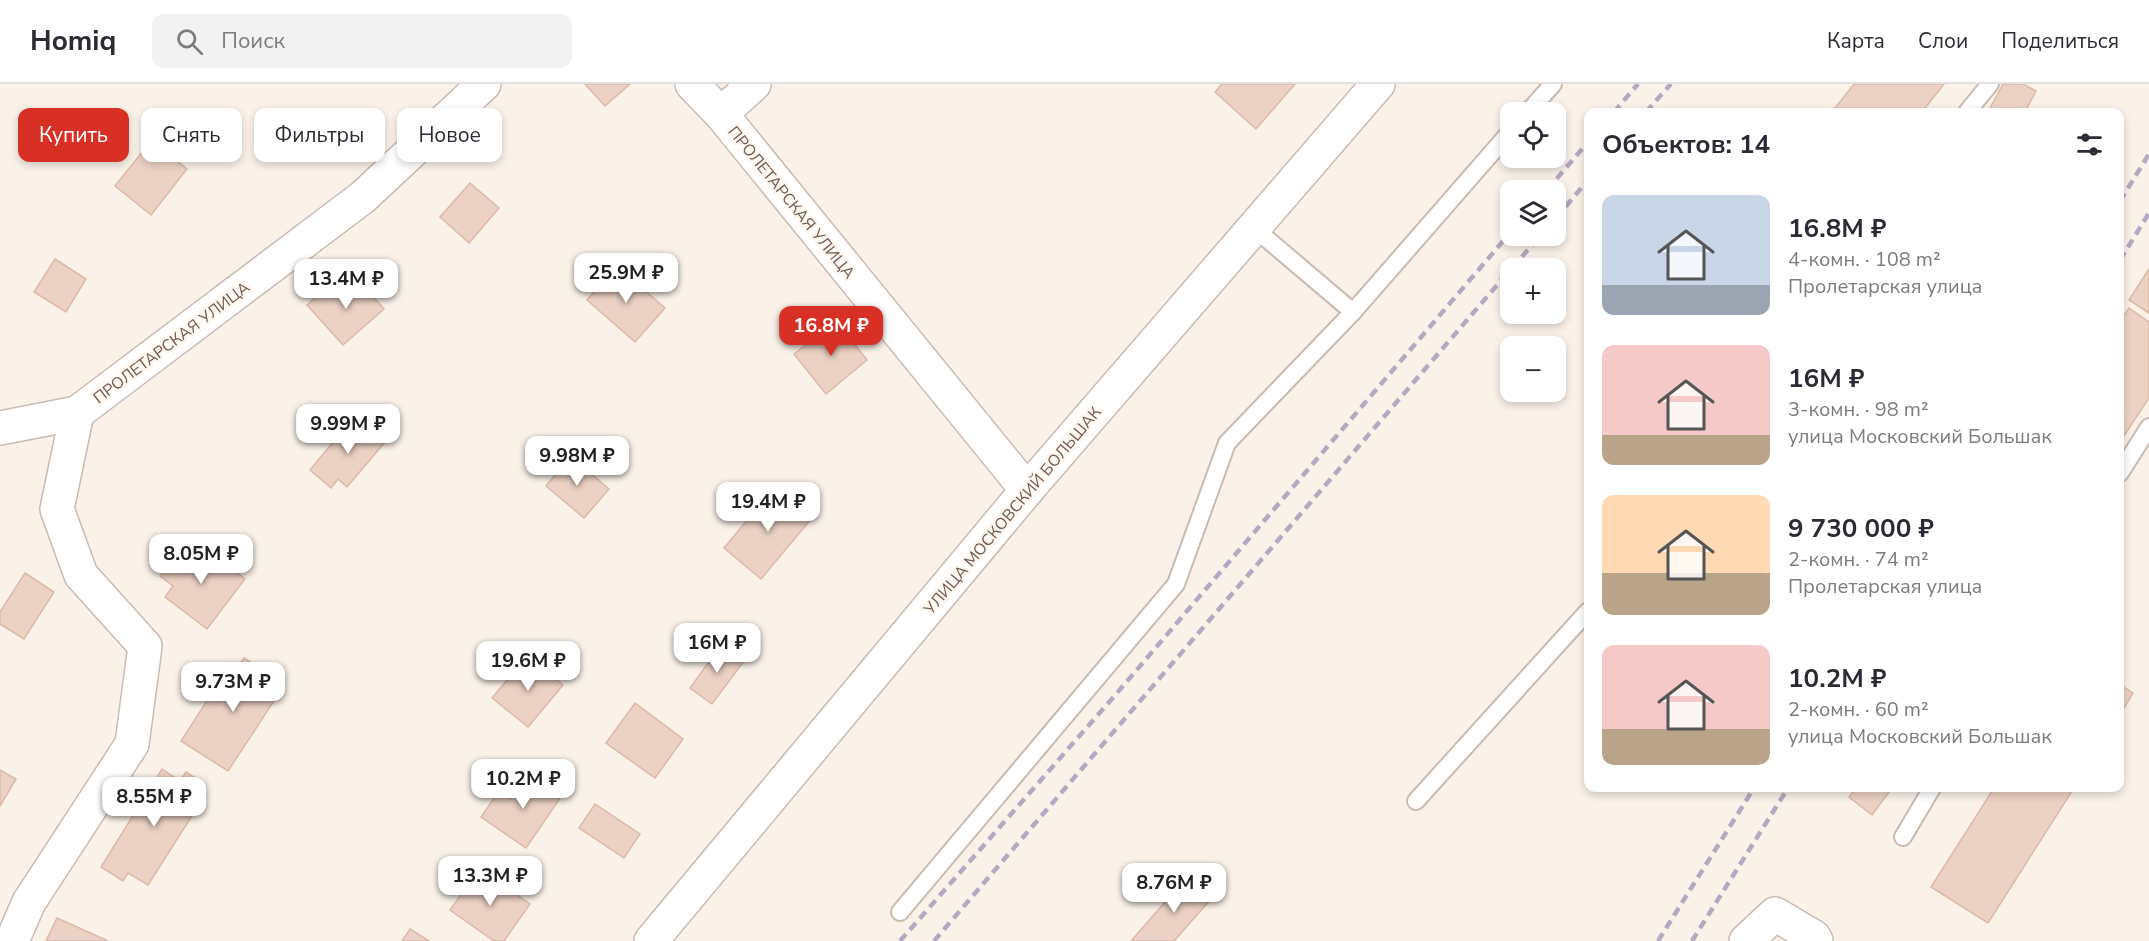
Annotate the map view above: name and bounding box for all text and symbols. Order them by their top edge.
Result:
search box [152,14,572,68]
text: Homiq [30,22,116,60]
icon: search [173,25,206,58]
text: Поиск [221,26,285,56]
text: Карта [1827,27,1885,55]
text: Слои [1918,27,1968,55]
text: Поделиться [2001,27,2119,55]
map controls [1500,102,1566,402]
button: locate [1500,102,1566,168]
chip: Купить [18,108,129,162]
chip: Снять [141,108,242,162]
chip: Фильтры [254,108,385,162]
chip: Новое [397,108,502,162]
street label: ПРОЛЕТАРСКАЯ УЛИЦА [723,122,860,284]
text: Объектов: 14 [1602,127,1770,162]
icon: filters [2073,128,2106,161]
button: layers [1500,180,1566,246]
text: 16.8M ₽ [1788,211,1886,246]
icon: home [1650,219,1722,291]
text: 4-комн. · 108 m² [1788,246,1941,273]
pin: 25.9M ₽ [571,253,681,304]
button: + [1500,258,1566,324]
pin: 13.4M ₽ [291,259,401,310]
text: 25.9M ₽ [588,259,664,286]
text: 13.4M ₽ [308,265,384,292]
text: Пролетарская улица [1788,273,1982,300]
street label: ПРОЛЕТАРСКАЯ УЛИЦА [89,276,255,409]
pin: 16.8M ₽ [776,306,886,357]
text: 16.8M ₽ [793,312,869,339]
button: − [1500,336,1566,402]
text: 16M ₽ [1788,361,1864,396]
icon: home [1650,369,1722,441]
text: 3-комн. · 98 m² [1788,396,1929,423]
street label: УЛИЦА МОСКОВСКИЙ БОЛЬШАК [918,401,1107,620]
pin: 9.99M ₽ [293,404,403,455]
text: 9.99M ₽ [310,410,386,437]
text: улица Московский Большак [1788,423,2052,450]
pin: 9.98M ₽ [522,436,632,487]
text: 9.98M ₽ [539,442,615,469]
pin: 19.4M ₽ [713,482,823,533]
text: 19.4M ₽ [730,488,806,515]
text: 9 730 000 ₽ [1788,511,1934,546]
icon: home [1650,519,1722,591]
pin: 8.05M ₽ [146,534,256,585]
text: 8.05M ₽ [163,540,239,567]
text: 2-комн. · 74 m² [1788,546,1929,573]
text: Пролетарская улица [1788,573,1982,600]
pin: 16M ₽ [675,623,759,674]
text: 16M ₽ [688,629,746,656]
pin: 19.6M ₽ [473,641,583,692]
text: 19.6M ₽ [490,647,566,674]
text: 10.2M ₽ [1788,661,1886,696]
pin: 9.73M ₽ [178,662,288,713]
text: 9.73M ₽ [195,668,271,695]
icon: home [1650,669,1722,741]
text: 2-комн. · 60 m² [1788,696,1929,723]
text: улица Московский Большак [1788,723,2052,750]
pin: 10.2M ₽ [468,759,578,810]
text: 10.2M ₽ [485,765,561,792]
pin: 8.55M ₽ [99,777,209,828]
text: 8.55M ₽ [116,783,192,810]
pin: 13.3M ₽ [435,856,545,907]
text: 13.3M ₽ [452,862,528,889]
pin: 8.76M ₽ [1119,863,1229,914]
text: 8.76M ₽ [1136,869,1212,896]

